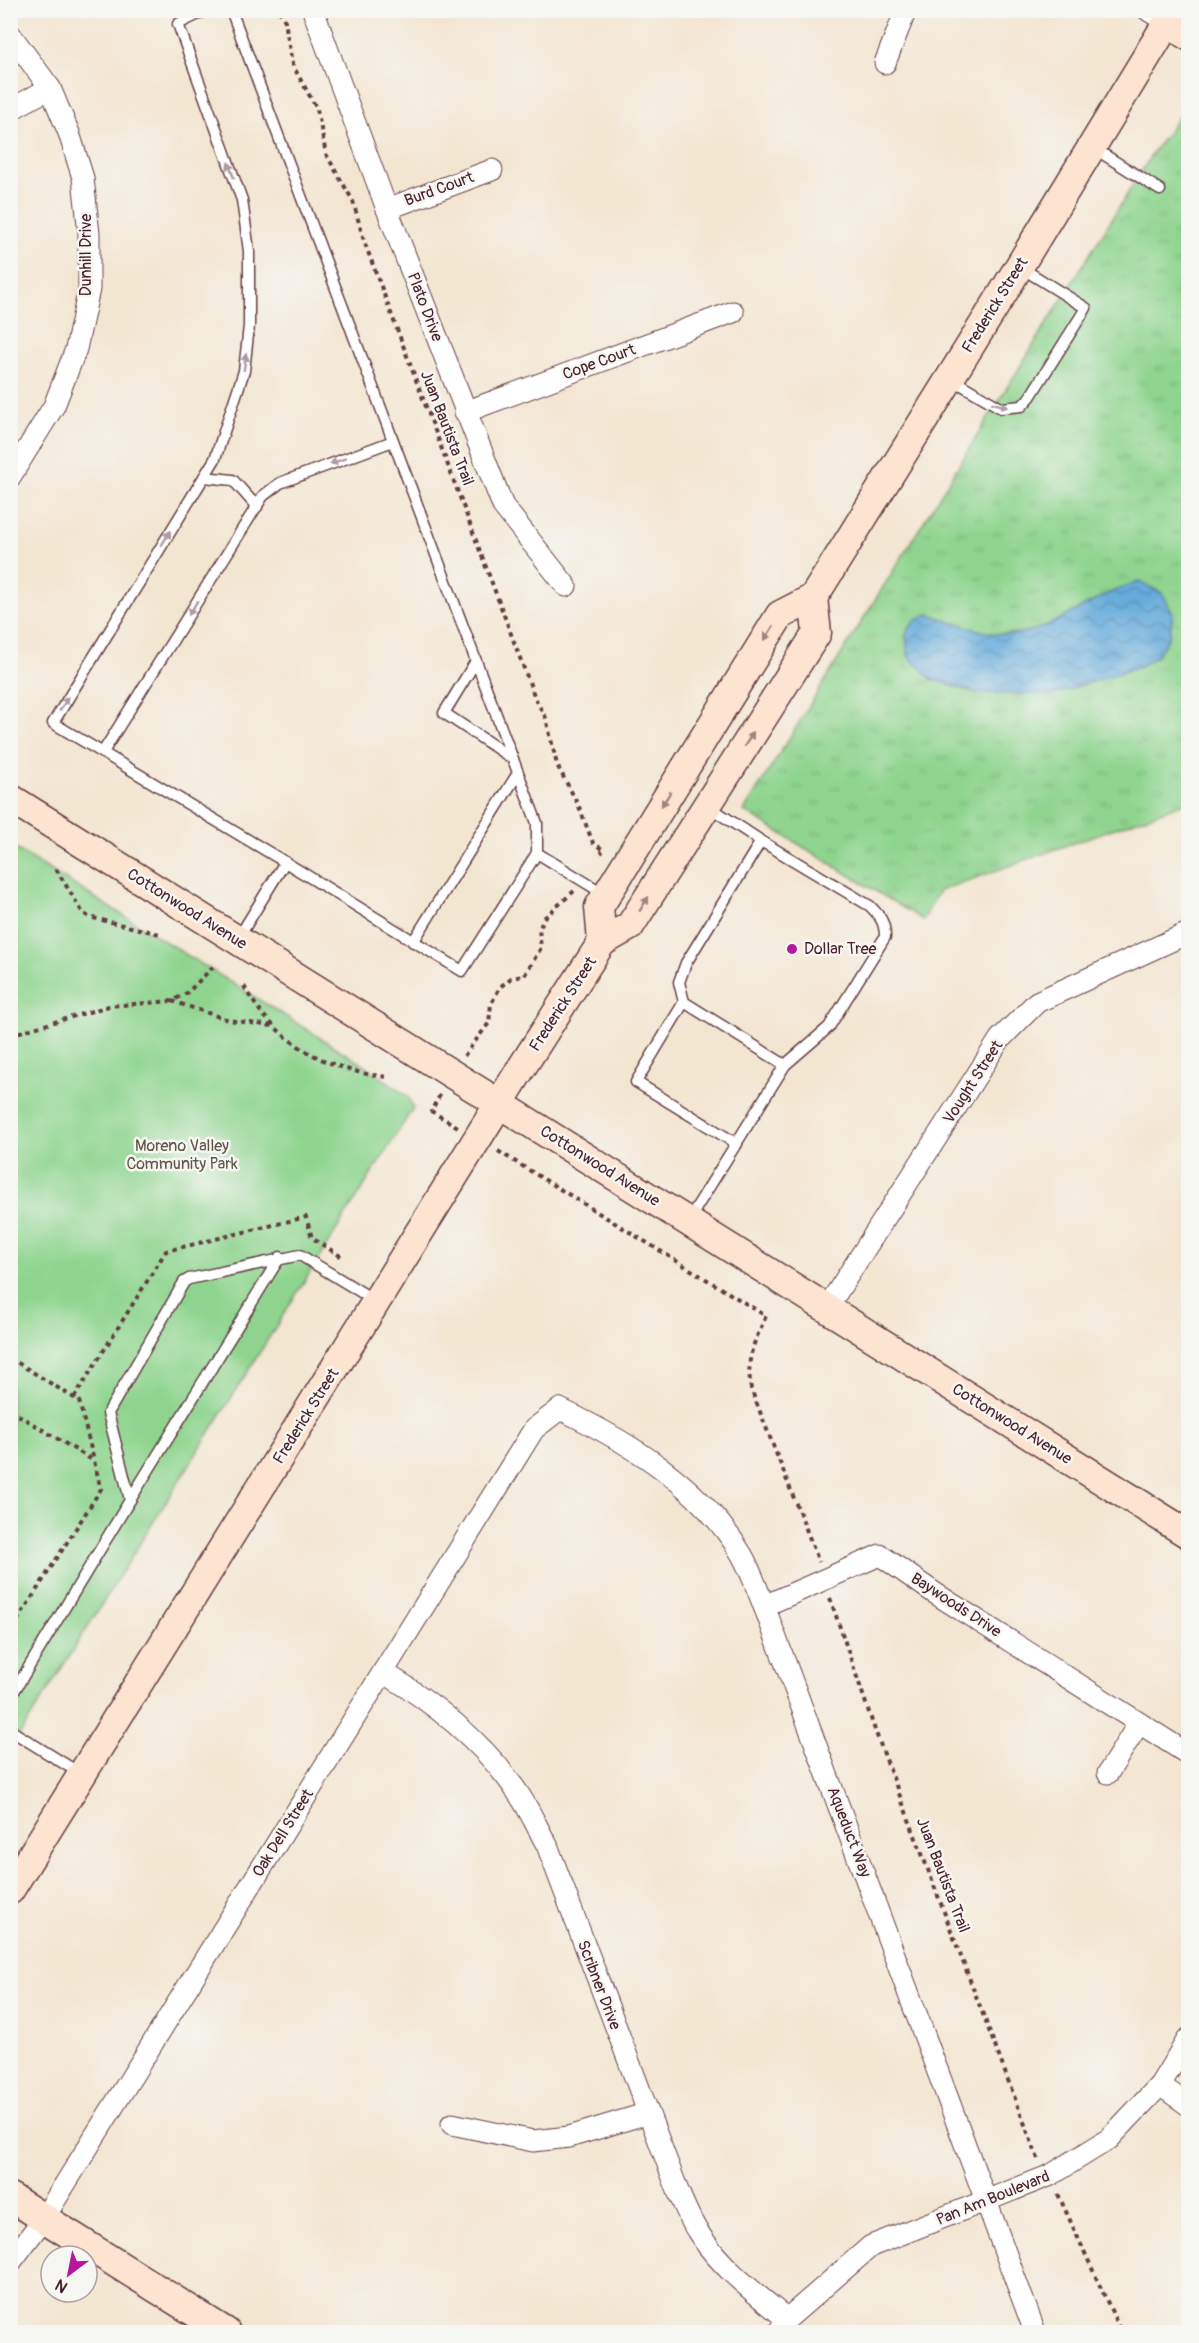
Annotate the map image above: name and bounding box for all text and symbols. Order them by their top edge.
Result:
one-way arrow [225,160,235,178]
street label: Burd Court [402,167,477,211]
street label: Dunhill Drive [76,214,96,296]
street label: Frederick Street [958,253,1033,357]
street label: Plato Drive [403,270,447,344]
street label: Cope Court [560,339,639,384]
one-way arrow [240,352,249,371]
street label: Juan Bautista Trail [416,368,478,488]
one-way arrow [991,401,1010,411]
one-way arrow [329,456,347,466]
one-way arrow [160,530,171,546]
one-way arrow [188,600,199,616]
one-way arrow [764,625,775,641]
one-way arrow [59,695,69,712]
one-way arrow [743,731,754,747]
one-way arrow [661,791,672,807]
street label: Cottonwood Avenue [123,864,251,954]
one-way arrow [638,896,649,912]
place label: Dollar Tree [804,939,877,959]
marker: Dollar Tree [785,942,799,956]
street label: Frederick Street [525,952,601,1055]
street label: Vought Street [939,1036,1008,1127]
street label: Cottonwood Avenue [536,1121,664,1211]
park label: Moreno Valley Community Park [126,1136,238,1174]
street label: Frederick Street [269,1364,344,1468]
street label: Cottonwood Avenue [948,1379,1076,1469]
street label: Baywoods Drive [907,1568,1005,1642]
street label: Aqueduct Way [823,1784,876,1880]
street label: Oak Dell Street [248,1785,318,1881]
street label: Juan Bautista Trail [912,1815,974,1935]
street label: Scribner Drive [573,1937,625,2033]
street label: Pan Am Boulevard [933,2166,1053,2230]
north arrow [39,2244,99,2304]
text: N [52,2274,71,2297]

